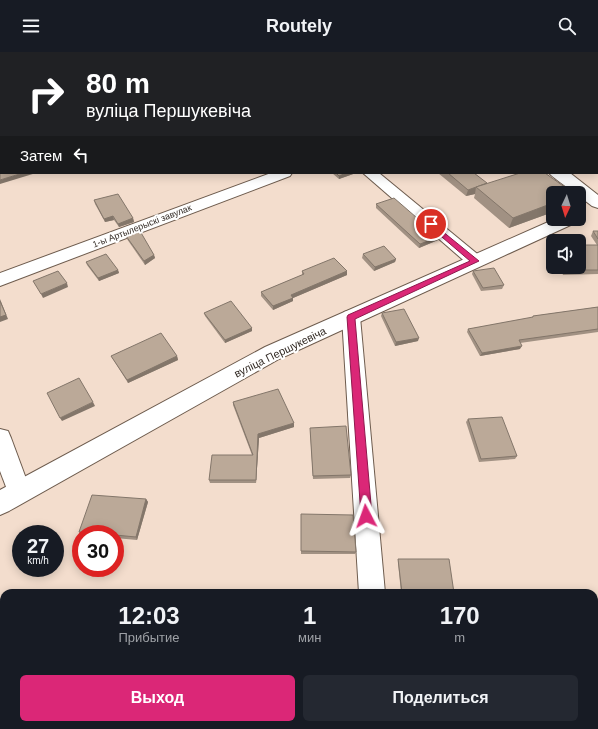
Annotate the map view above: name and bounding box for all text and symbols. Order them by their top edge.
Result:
icon: menu [20,15,42,37]
icon: search [556,15,578,37]
text: Routely [266,16,332,36]
icon: right [20,68,72,120]
text: 80 m [86,68,150,99]
text: вуліца Першукевіча [86,101,251,121]
icon: left [70,144,92,166]
text: Затем [20,147,62,164]
north arrow [546,186,586,226]
map controls [546,186,586,274]
street label: 1-ы Артылерыскі завулак [91,202,193,250]
pin [414,207,448,241]
icon: arrive [420,213,442,235]
button: sound [546,234,586,274]
street label: вуліца Першукевіча [232,324,329,379]
position arrow [345,495,387,537]
speed limit sign: 30 [72,525,124,577]
text: 27 [27,535,49,557]
text: km/h [27,555,49,566]
text: 12:03 [118,602,180,629]
text: 1 [303,602,316,629]
text: 170 [440,602,480,629]
text: Прибытие [118,630,180,645]
text: мин [298,630,321,645]
text: m [454,630,465,645]
button: Выход [20,675,295,721]
button: Поделиться [303,675,578,721]

